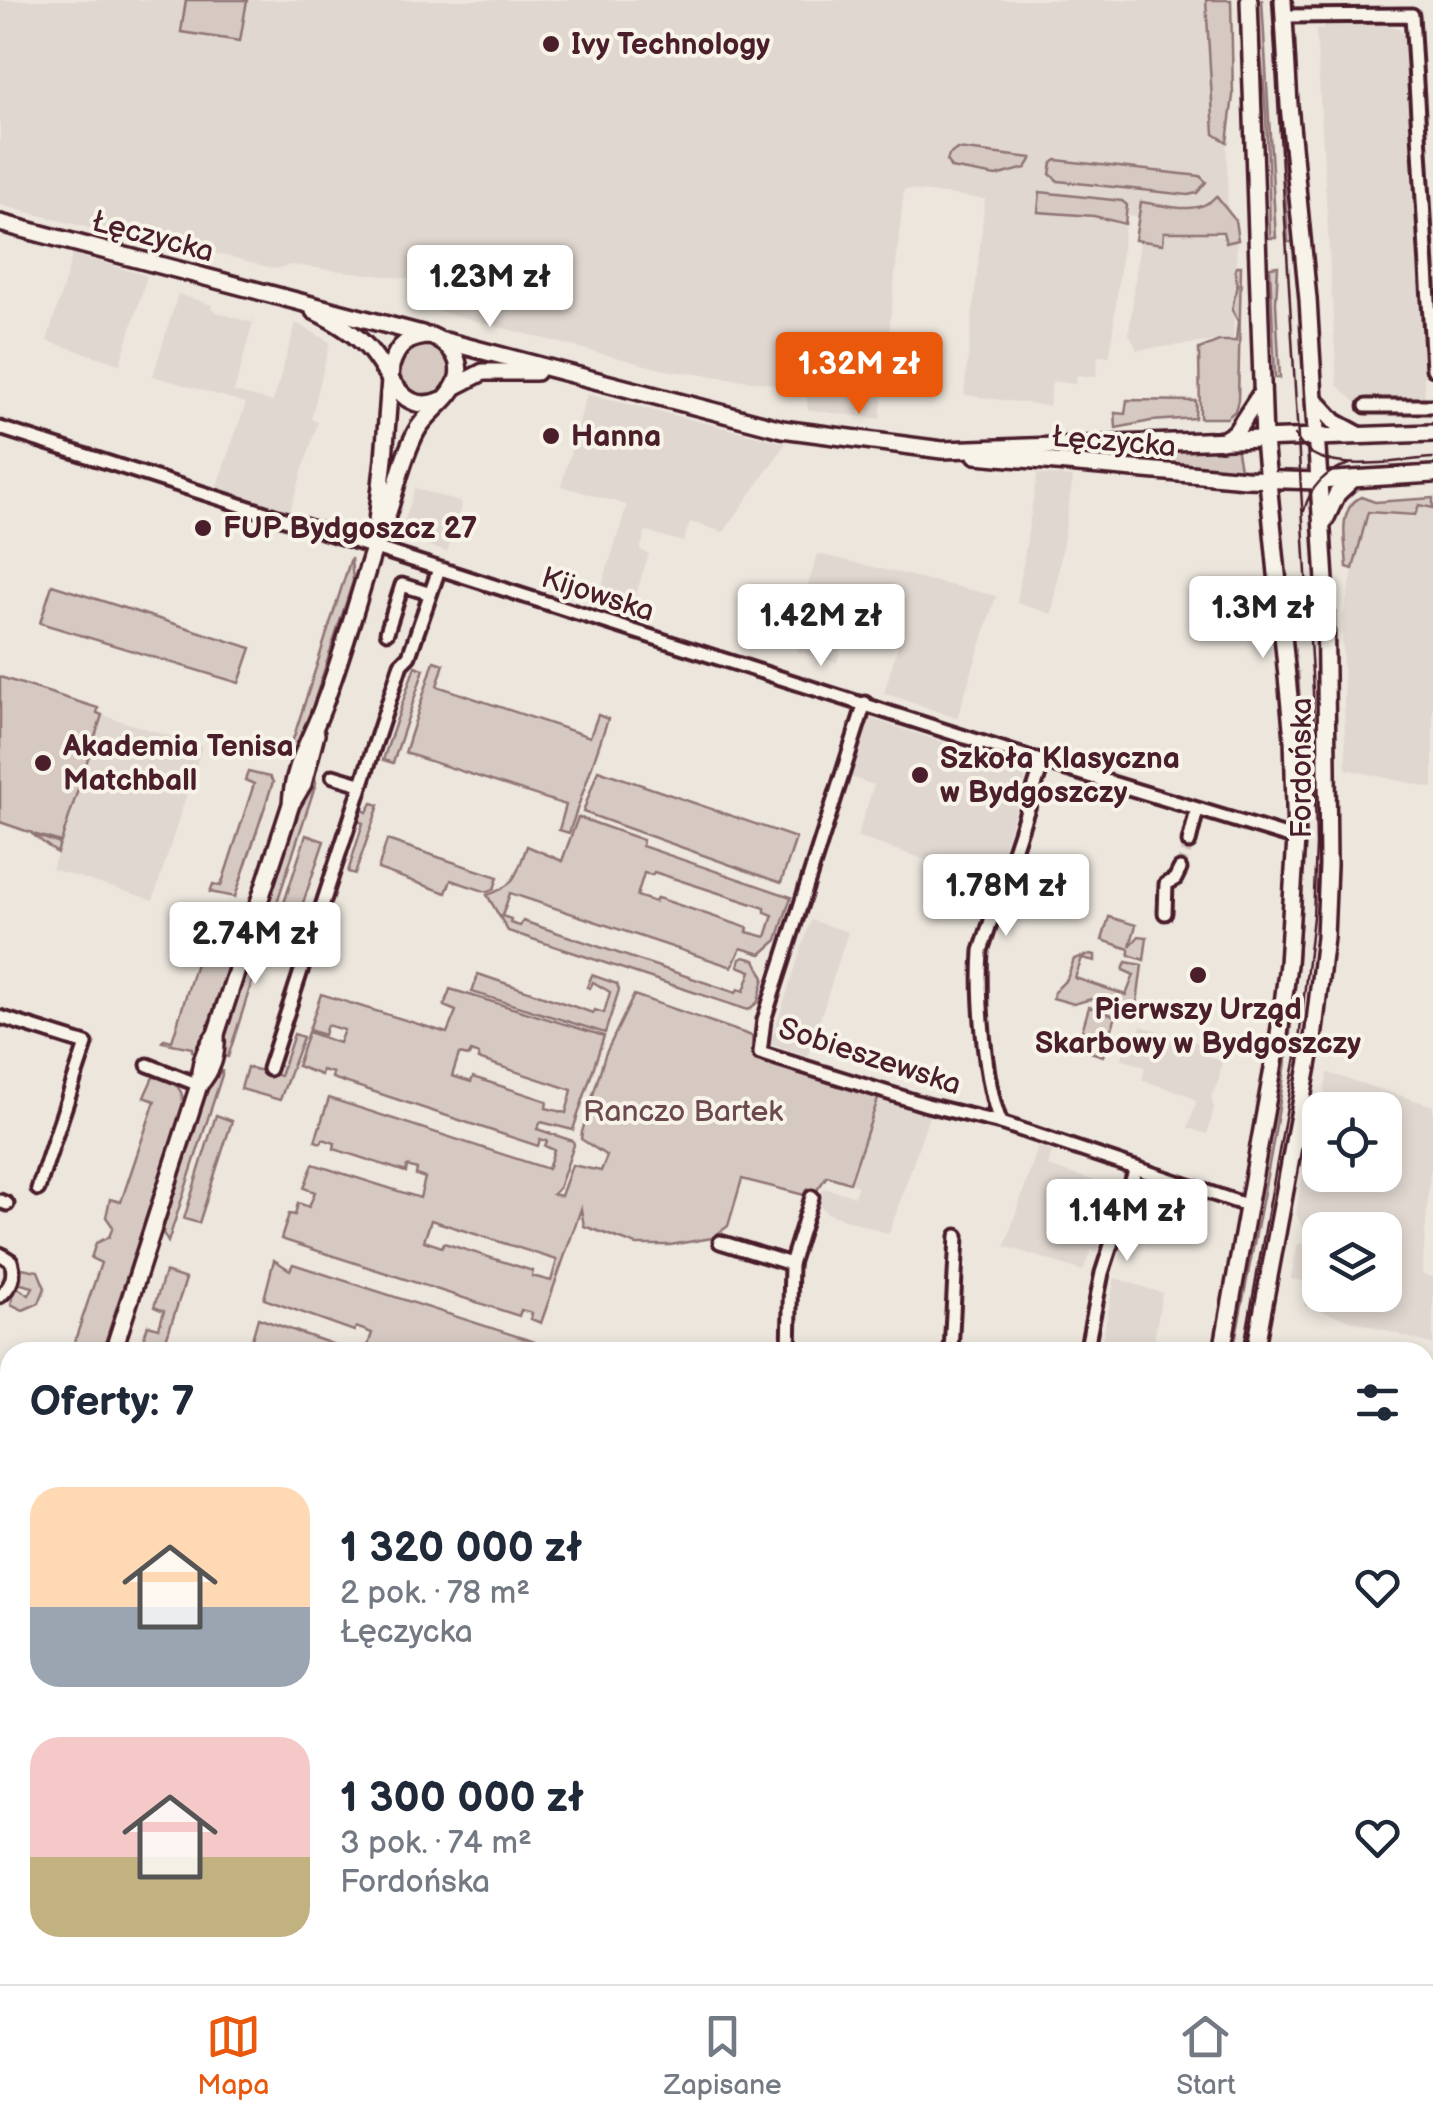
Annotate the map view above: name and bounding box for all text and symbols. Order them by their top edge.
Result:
place label: Ivy Technology [571,27,770,63]
marker: Ivy Technology [540,33,562,55]
street label: Łęczycka [88,203,218,270]
pin: 1.23M zł [387,245,593,330]
text: 1.23M zł [429,258,551,297]
pin: 1.32M zł [756,332,962,417]
text: 1.32M zł [798,345,920,384]
place label: Hanna [571,419,661,455]
street label: Łęczycka [1050,419,1177,465]
marker: Hanna [540,425,562,447]
place label: FUP Bydgoszcz 27 [223,511,477,547]
marker: FUP Bydgoszcz 27 [192,517,214,539]
street label: Kijowska [537,560,659,630]
pin: 1.3M zł [1171,576,1355,661]
pin: 1.42M zł [718,584,924,669]
text: 1.3M zł [1211,589,1315,628]
text: 1.42M zł [760,597,882,636]
street label: Fordońska [1284,698,1320,838]
place label: Akademia Tenisa Matchball [62,729,294,799]
place label: Szkoła Klasyczna w Bydgoszczy [940,741,1180,811]
marker: Akademia Tenisa Matchball [32,752,54,774]
marker: Szkoła Klasyczna w Bydgoszczy [909,764,931,786]
pin: 1.78M zł [903,854,1109,939]
text: 1.78M zł [945,867,1067,906]
pin: 2.74M zł [152,902,358,987]
text: 2.74M zł [192,915,318,954]
marker: Pierwszy Urząd Skarbowy w Bydgoszczy [1187,964,1209,986]
place label: Pierwszy Urząd Skarbowy w Bydgoszczy [1035,992,1361,1062]
street label: Sobieszewska [774,1011,965,1103]
map controls [1302,1092,1402,1312]
button: locate [1302,1092,1402,1192]
park label: Ranczo Bartek [583,1094,783,1130]
pin: 1.14M zł [1024,1179,1230,1264]
text: 1.14M zł [1068,1192,1186,1231]
button: layers [1302,1212,1402,1312]
icon: filters [1350,1375,1405,1430]
text: Oferty: 7 [30,1377,195,1428]
text: 1 320 000 zł [340,1523,582,1574]
icon: home [110,1527,230,1647]
icon: heart [1350,1560,1405,1615]
text: 2 pok. · 78 m² [340,1574,530,1613]
text: Łęczycka [340,1613,473,1652]
text: 1 300 000 zł [340,1773,584,1824]
icon: home [110,1777,230,1897]
icon: heart [1350,1810,1405,1865]
text: 3 pok. · 74 m² [340,1824,532,1863]
text: Fordońska [340,1863,490,1902]
tab: Mapa [197,2009,269,2102]
tab: Zapisane [664,2009,782,2102]
tab: Start [1176,2009,1236,2102]

